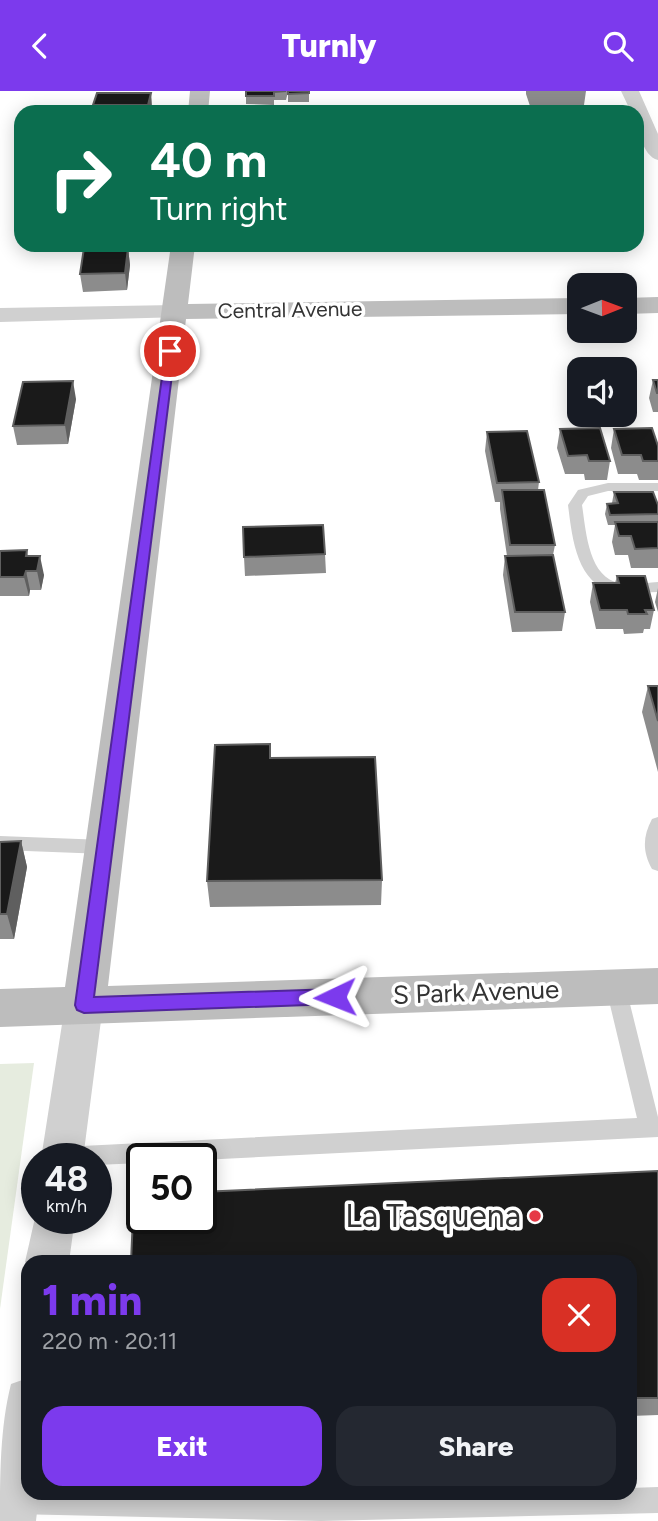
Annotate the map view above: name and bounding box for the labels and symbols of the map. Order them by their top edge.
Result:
north arrow [567,273,637,343]
street label: Central Avenue [217,296,363,323]
pin [140,321,200,381]
position arrow [298,960,372,1034]
street label: S Park Avenue [392,973,560,1011]
speed limit sign: 50 [126,1143,217,1234]
place label: La Tasquena [345,1197,521,1235]
marker: La Tasquena [527,1208,543,1224]

